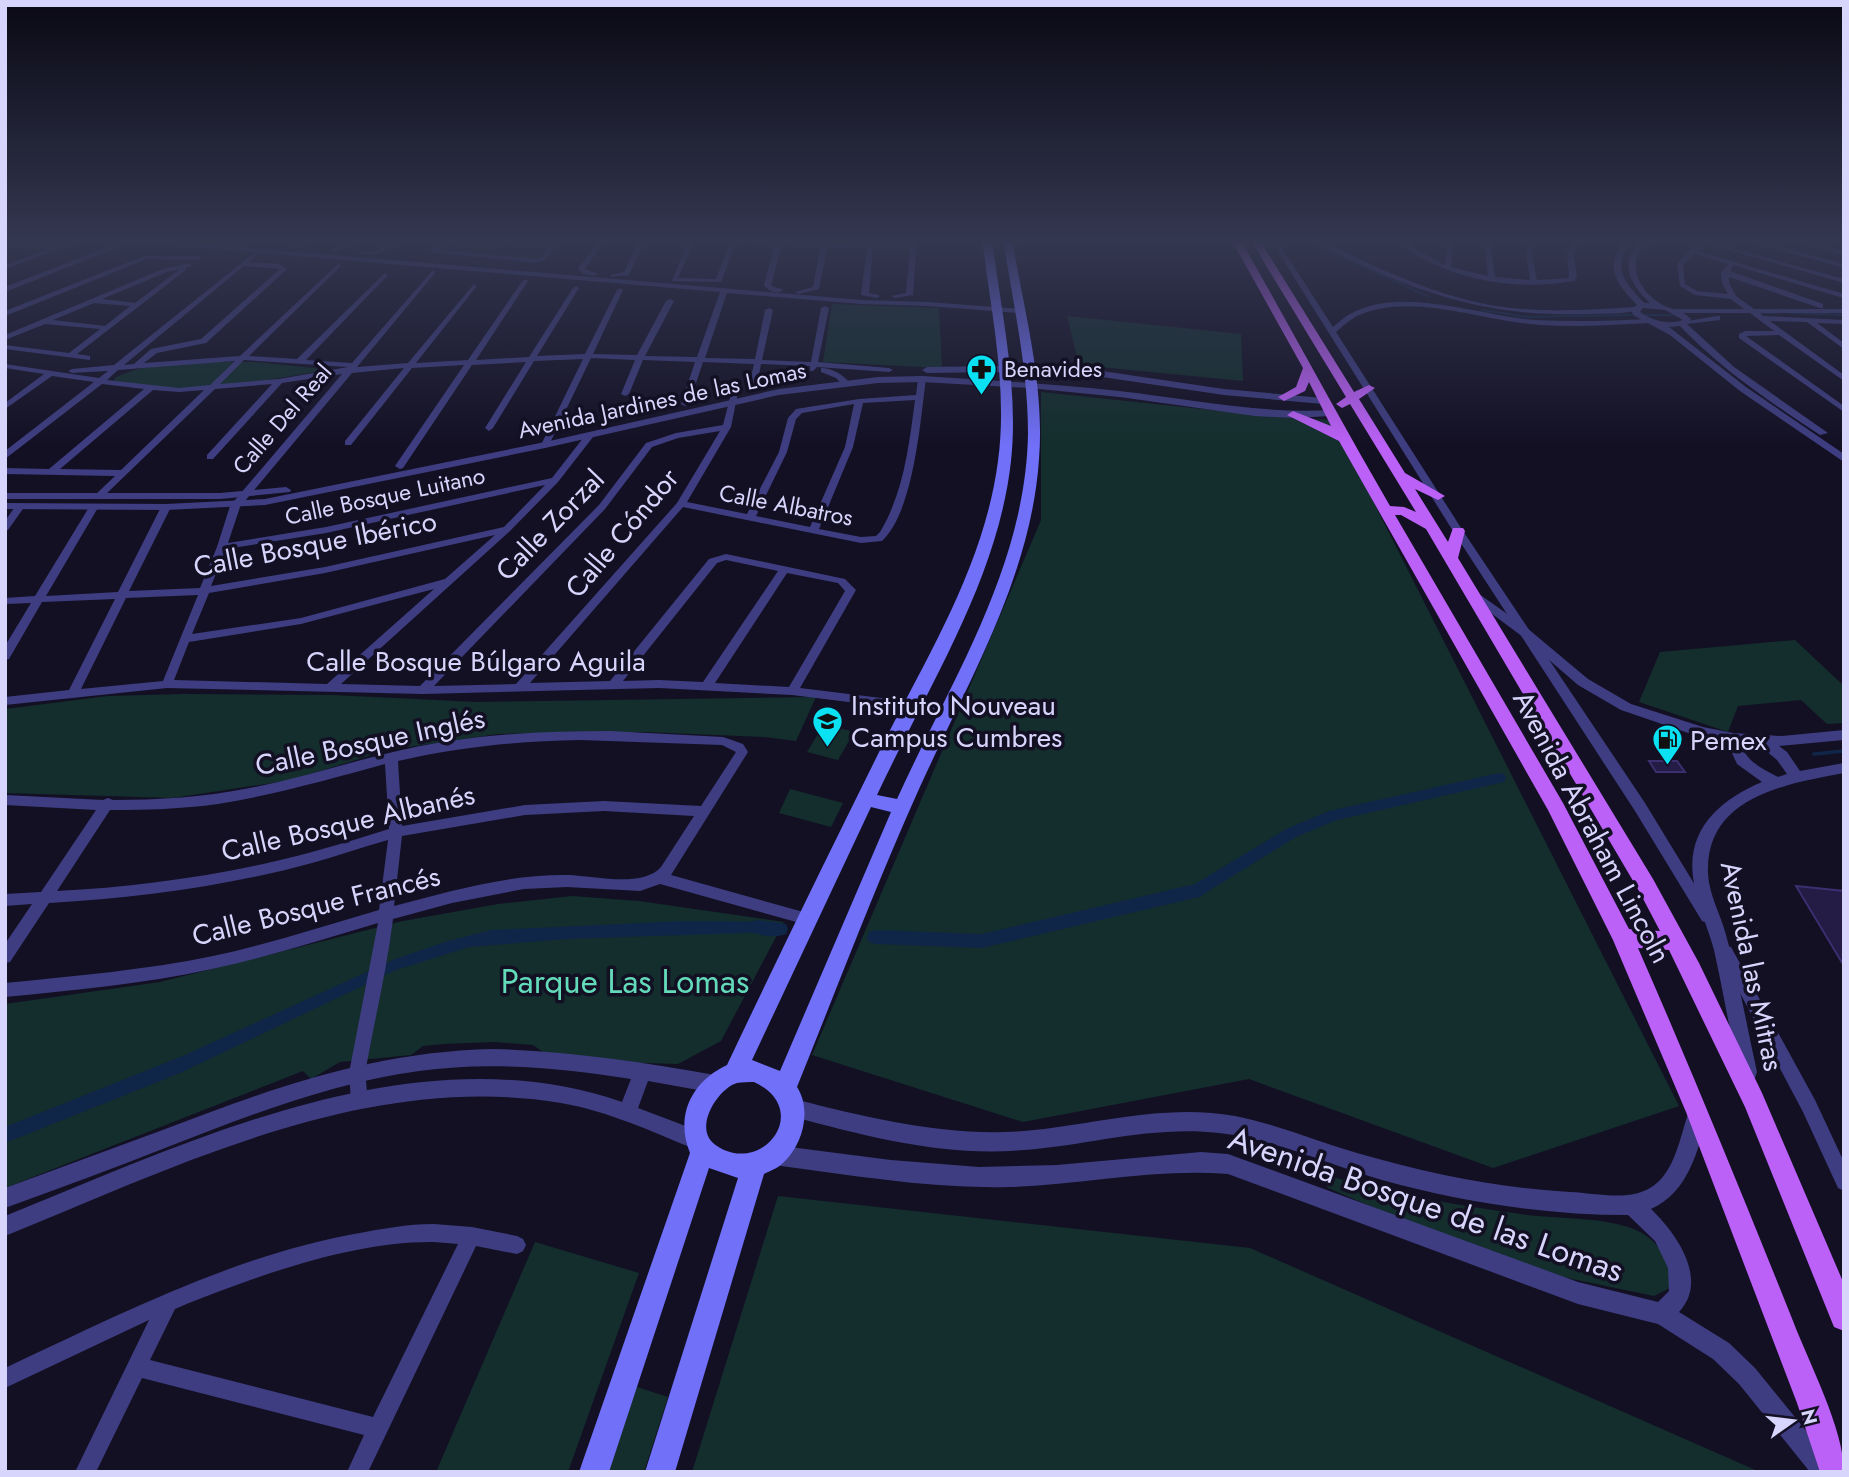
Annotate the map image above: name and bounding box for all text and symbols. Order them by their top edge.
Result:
pharmacy icon: Benavides [964,352,998,396]
place label: Benavides [1004,352,1102,386]
street label: Avenida Jardines de las Lomas [515,353,809,447]
street label: Calle Del Real [224,356,340,482]
street label: Calle Bosque Luitano [282,458,488,534]
street label: Calle Cóndor [555,459,689,607]
street label: Calle Zorzal [486,460,614,590]
street label: Calle Albatros [716,475,856,535]
street label: Calle Bosque Ibérico [190,500,440,588]
street label: Calle Bosque Búlgaro Aguila [306,641,646,682]
street label: Avenida Abraham Lincoln [1503,683,1681,971]
place label: Instituto Nouveau Campus Cumbres [851,685,1062,758]
street label: Calle Bosque Inglés [251,698,489,786]
school or university icon: Instituto Nouveau Campus Cumbres [811,704,845,748]
place label: Pemex [1690,720,1767,761]
fuel station icon: Pemex [1650,723,1684,767]
street label: Calle Bosque Albanés [217,774,479,872]
street label: Calle Bosque Francés [188,855,444,957]
street label: Avenida las Mitras [1710,857,1794,1075]
park label: Parque Las Lomas [501,958,749,1005]
street label: Avenida Bosque de las Lomas [1222,1114,1630,1294]
north arrow [1758,1386,1828,1456]
text: N [1794,1406,1824,1428]

